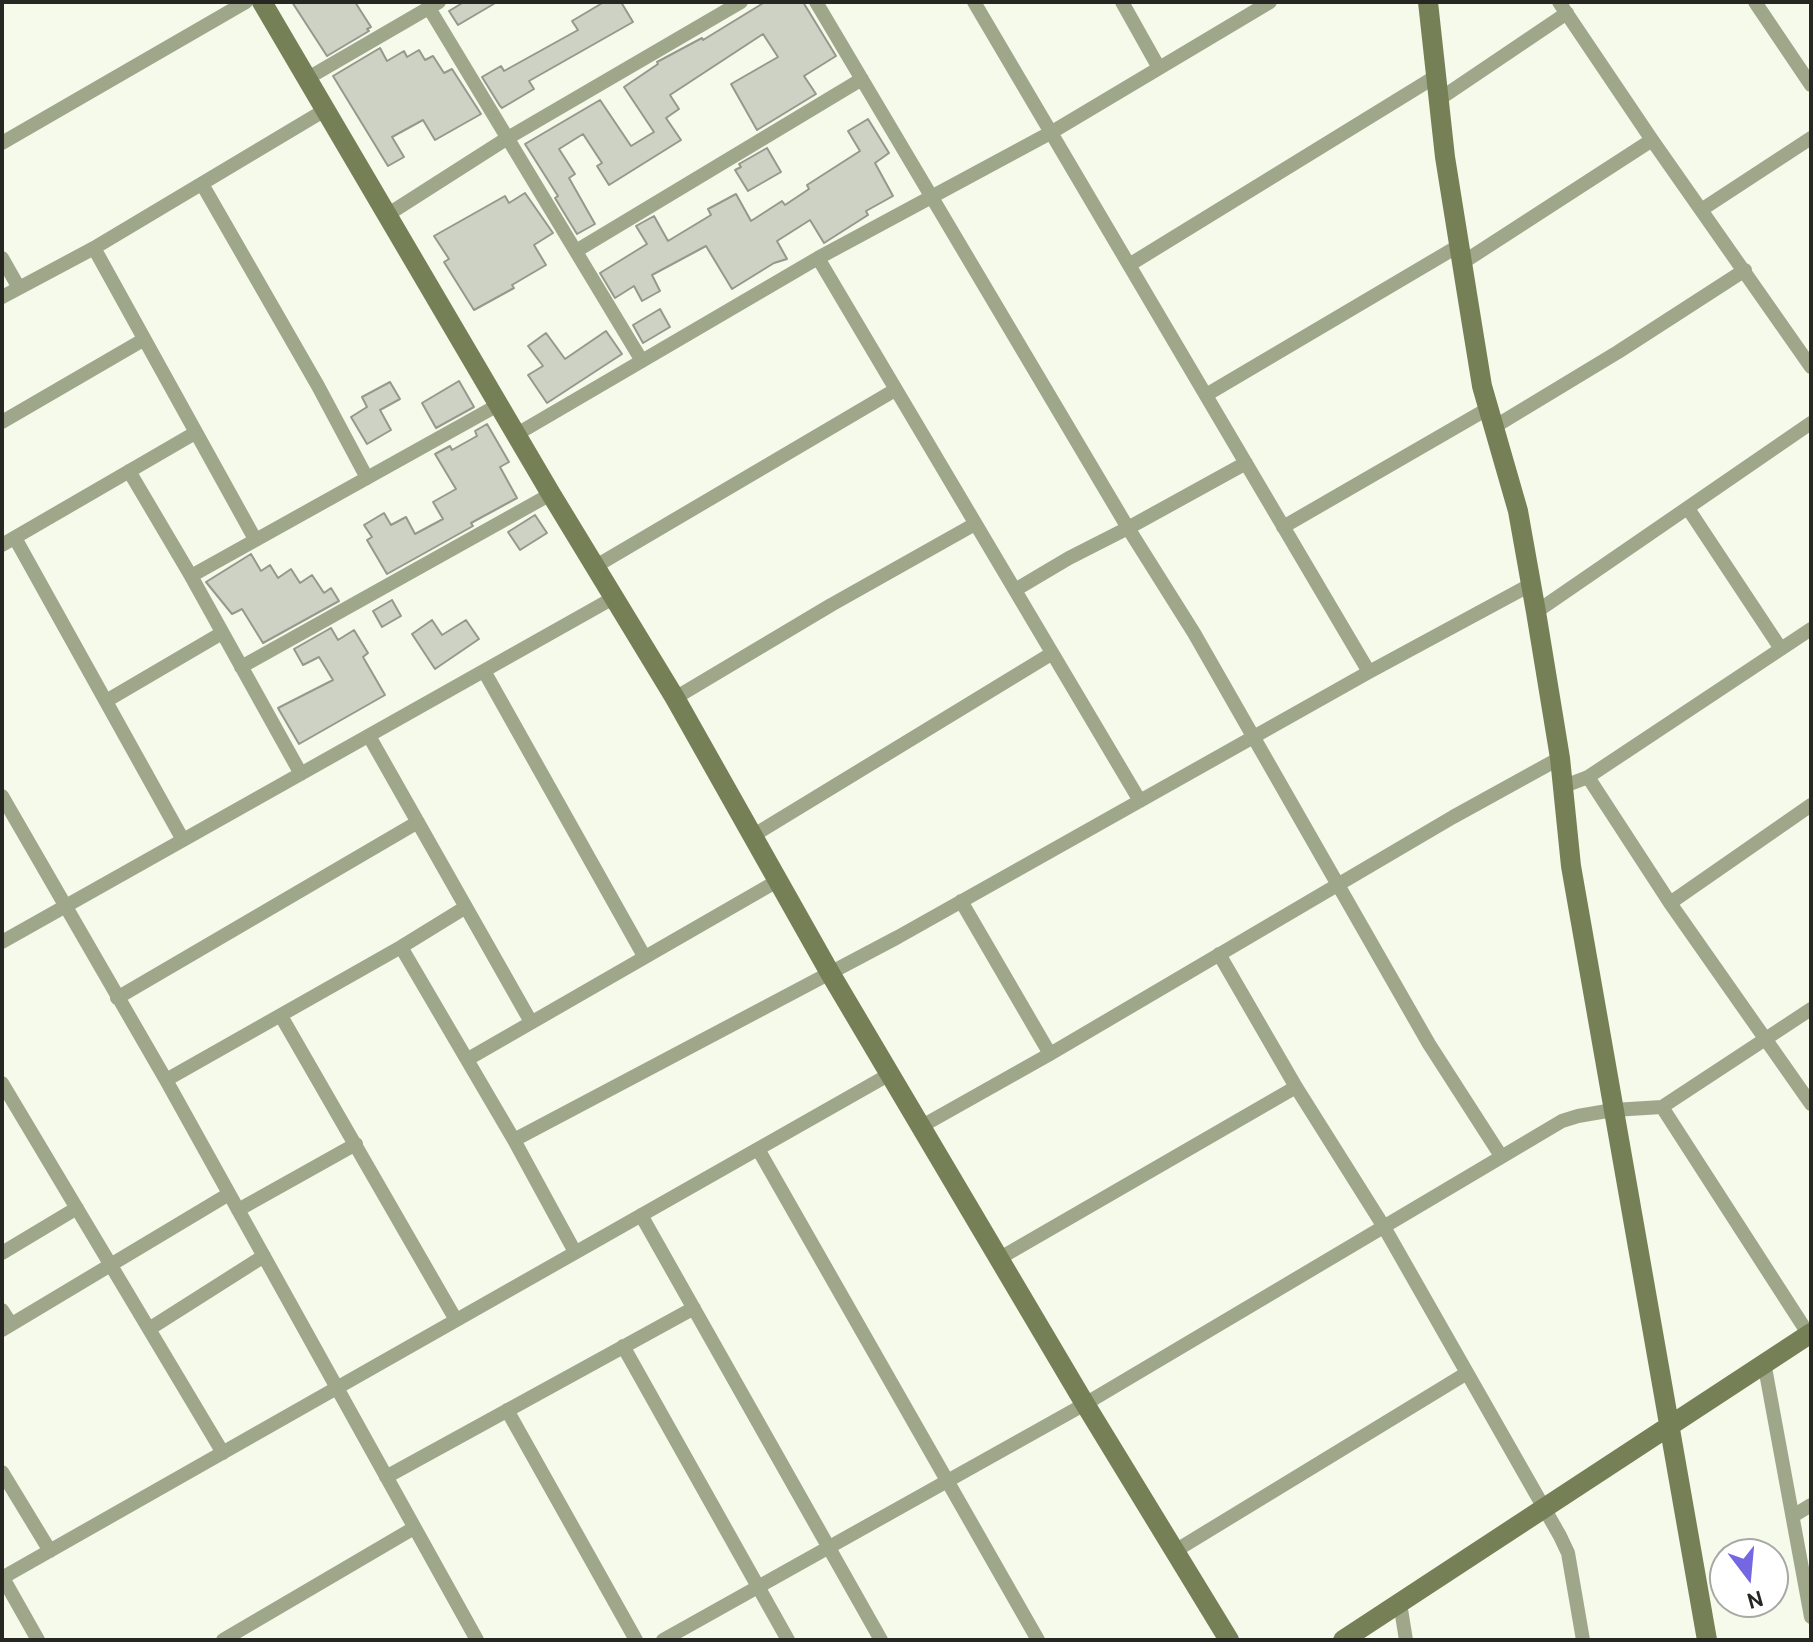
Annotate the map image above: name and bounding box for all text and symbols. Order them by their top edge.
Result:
north arrow [1709,1538,1789,1618]
text: N [1744,1585,1766,1615]

